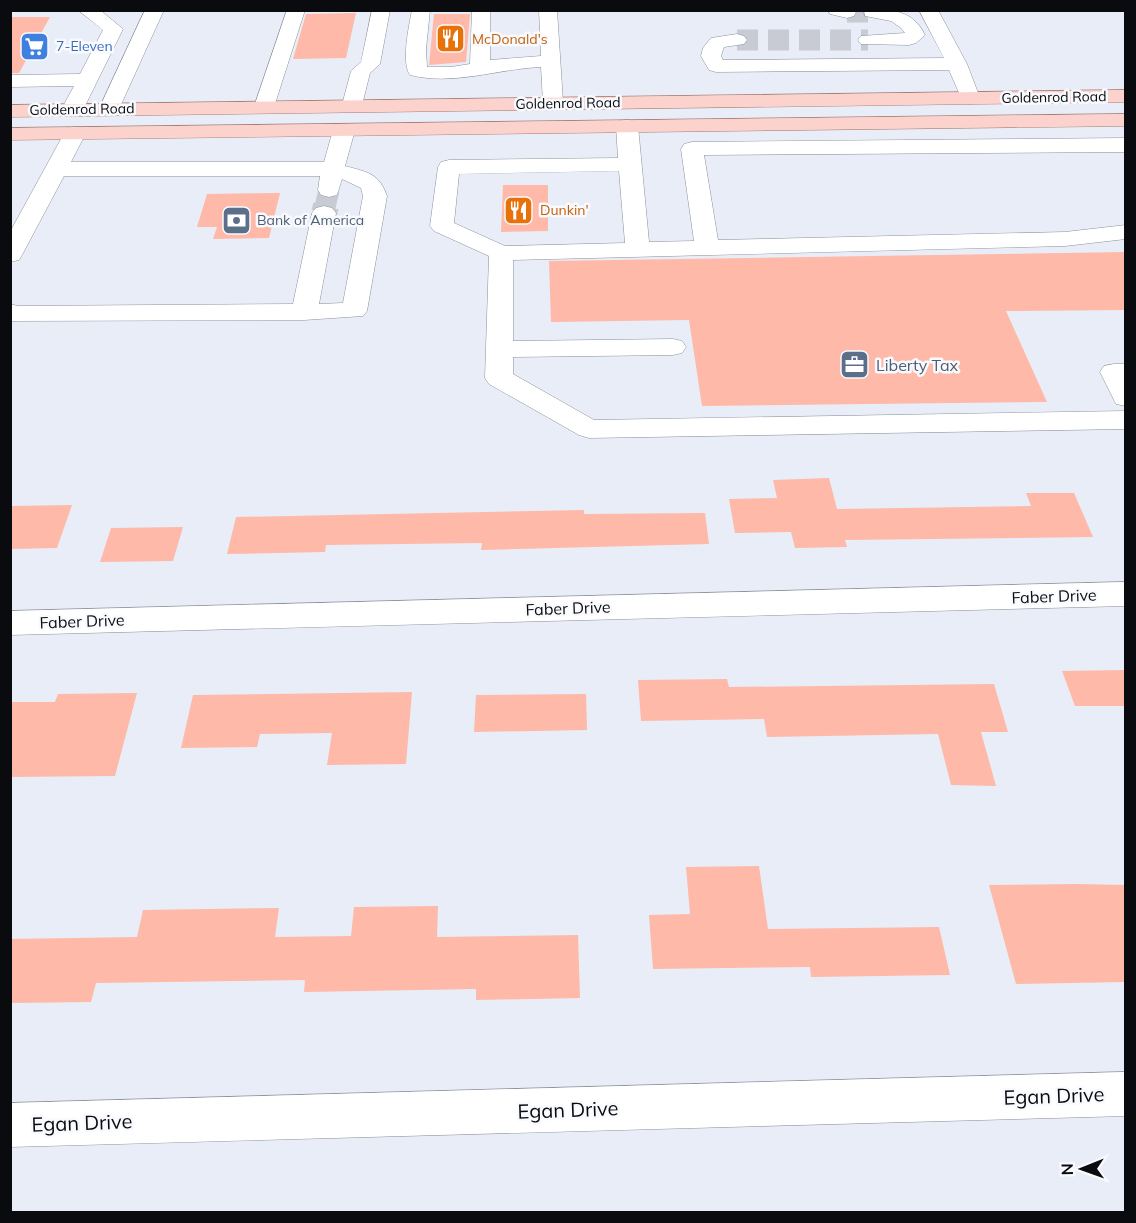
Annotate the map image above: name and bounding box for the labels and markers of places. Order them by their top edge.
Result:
restaurant icon: McDonald's [435,23,467,55]
supermarket icon: 7-Eleven [19,30,51,62]
place label: McDonald's [472,30,548,48]
place label: 7-Eleven [56,37,113,55]
restaurant icon: Dunkin' [503,194,535,226]
place label: Dunkin' [540,201,589,219]
bank icon: Bank of America [220,204,252,236]
place label: Bank of America [257,211,364,229]
office icon: Liberty Tax [839,349,871,381]
place label: Liberty Tax [876,355,958,375]

